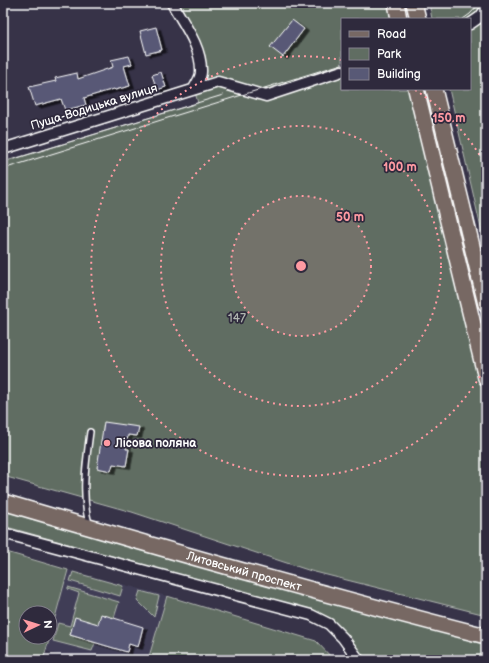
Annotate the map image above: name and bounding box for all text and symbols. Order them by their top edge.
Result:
legend [341,18,471,90]
text: Road [377,27,406,42]
text: Park [377,47,401,62]
text: Building [377,67,421,82]
street label: Пуща-Водицька вулиця [29,80,160,133]
text: 150 m [433,111,465,126]
text: 100 m [383,160,417,175]
text: 50 m [336,210,364,225]
centre of rings [294,259,308,273]
park label: 147 [228,311,246,326]
place label: Лісова поляна [114,436,197,451]
marker: Лісова поляна [102,438,112,448]
street label: Литовський проспект [184,548,304,595]
north arrow [18,605,58,645]
text: N [41,620,54,629]

